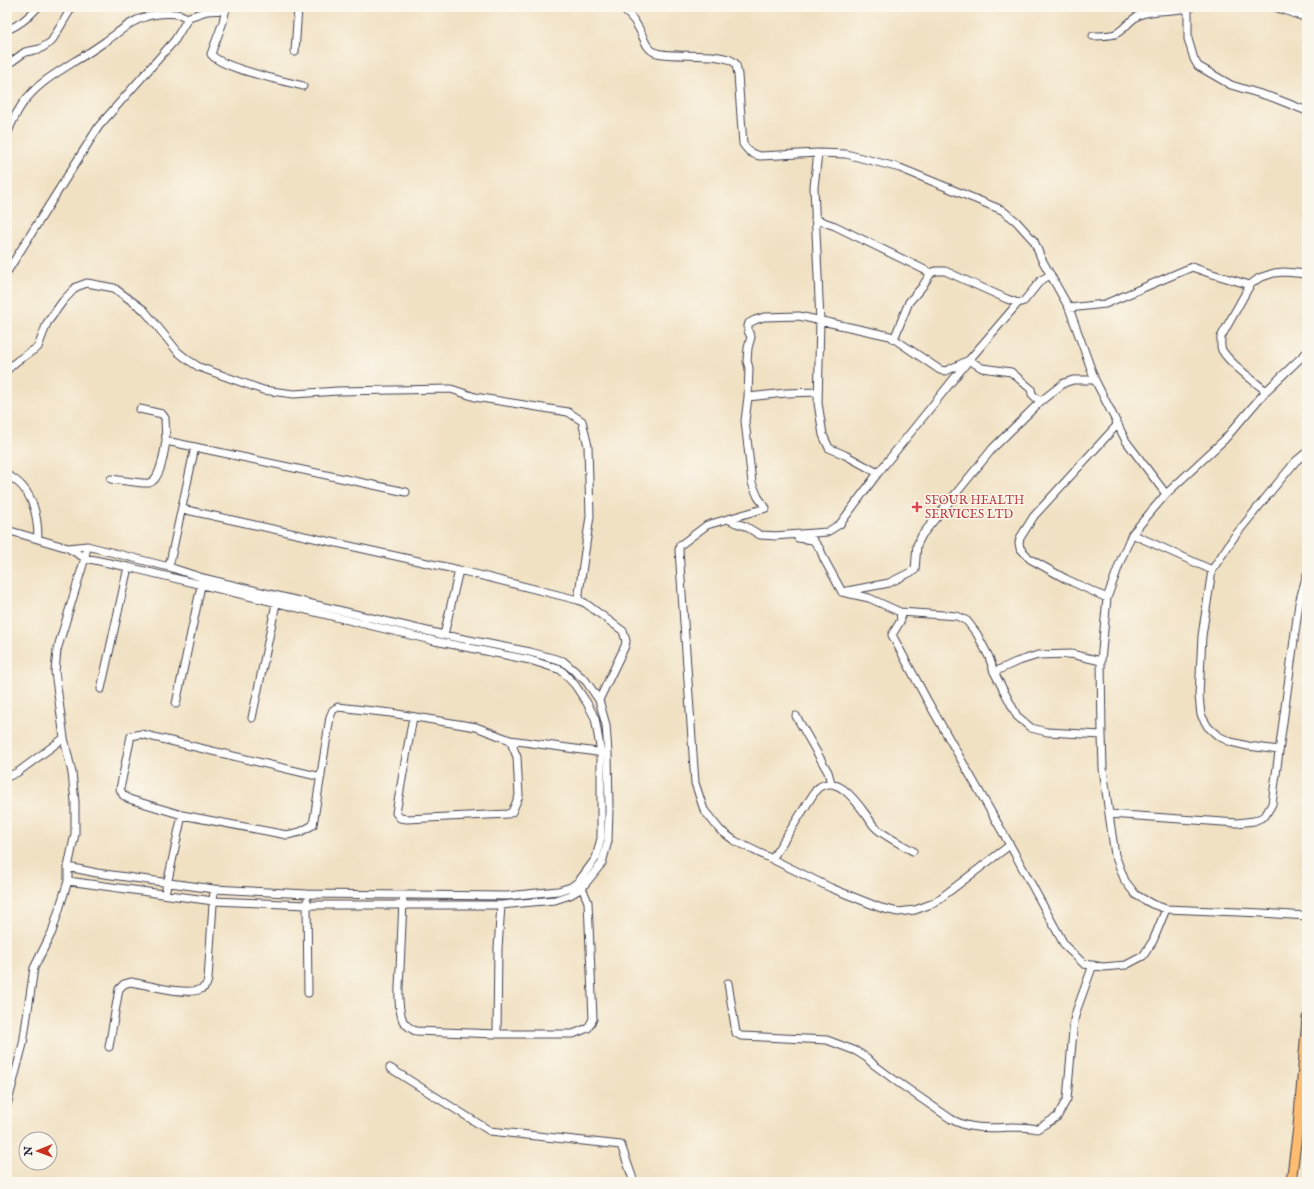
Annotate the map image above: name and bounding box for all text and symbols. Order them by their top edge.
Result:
place label: SFOUR HEALTH SERVICES LTD [925,493,1024,522]
marker: SFOUR HEALTH SERVICES LTD [912,502,922,512]
north arrow [18,1131,58,1171]
text: N [22,1146,36,1157]

